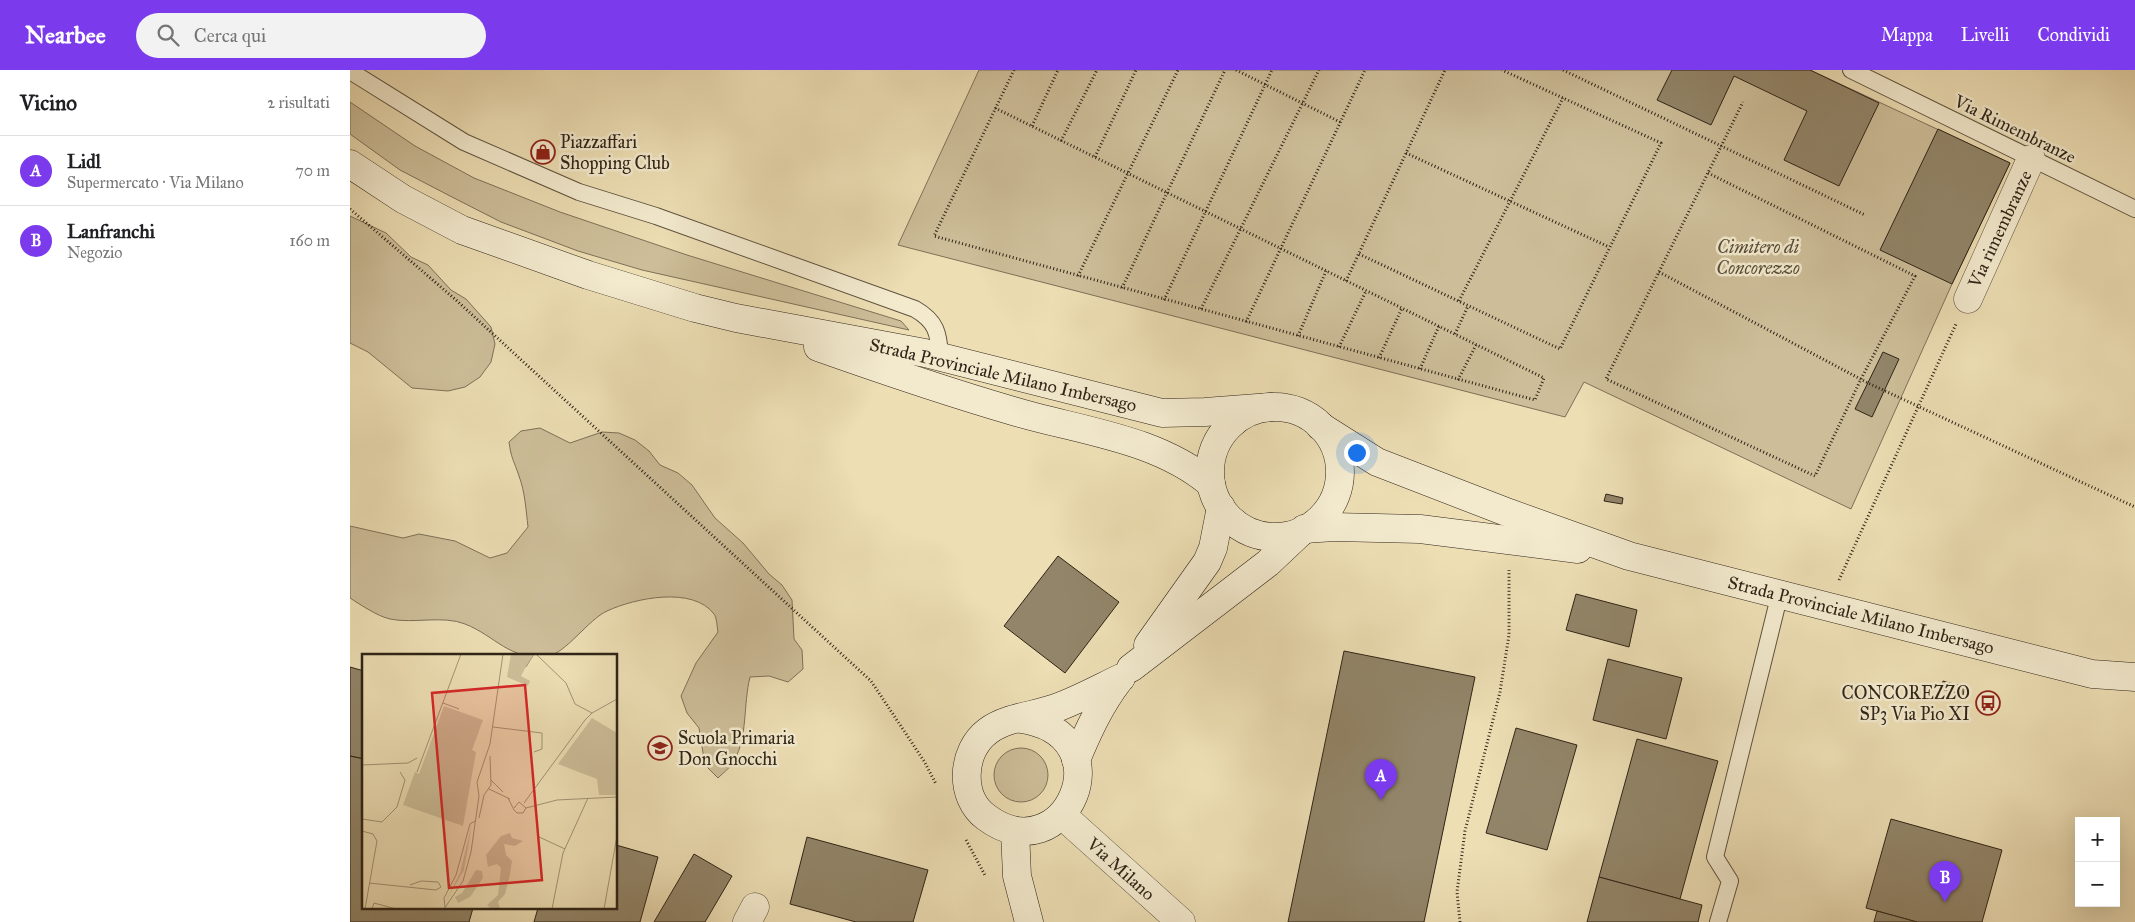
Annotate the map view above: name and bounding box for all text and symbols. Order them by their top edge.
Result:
search box [136,13,486,58]
text: Nearbee [25,20,106,50]
icon: search [154,21,182,49]
text: Cerca qui [194,24,266,47]
text: Mappa [1881,24,1933,46]
text: Livelli [1961,24,2009,46]
text: Condividi [2037,24,2110,46]
text: Vicino [20,90,77,116]
street label: Via Rimembranze [1950,90,2079,168]
text: 2 risultati [267,93,330,112]
place label: Piazzaffari Shopping Club [560,131,670,175]
shop icon: Piazzaffari Shopping Club [530,139,556,165]
text: Lidl [67,150,101,173]
text: A [31,161,41,180]
text: 70 m [295,161,330,180]
street label: Via rimembranze [1963,167,2037,292]
text: Supermercato · Via Milano [67,173,244,192]
text: Lanfranchi [67,220,155,243]
text: B [31,231,41,250]
text: 160 m [289,231,330,250]
park label: Cimitero di Concorezzo [1716,236,1800,279]
text: Negozio [67,243,123,262]
street label: Strada Provinciale Milano Imbersago [867,334,1139,417]
your location [1344,440,1370,466]
street label: Strada Provinciale Milano Imbersago [1725,571,1996,660]
inset map [362,654,618,910]
place label: CONCOREZZO SP3 Via Pio XI [1842,682,1970,725]
bus stop icon: CONCOREZZO SP3 Via Pio XI [1975,690,2001,716]
place label: Scuola Primaria Don Gnocchi [678,727,795,770]
school or university icon: Scuola Primaria Don Gnocchi [647,735,673,761]
pin: A [1365,759,1397,800]
map controls [2075,817,2120,907]
button: + [2075,817,2120,862]
street label: Via Milano [1082,832,1160,905]
pin: B [1929,861,1961,902]
button: − [2075,862,2120,907]

